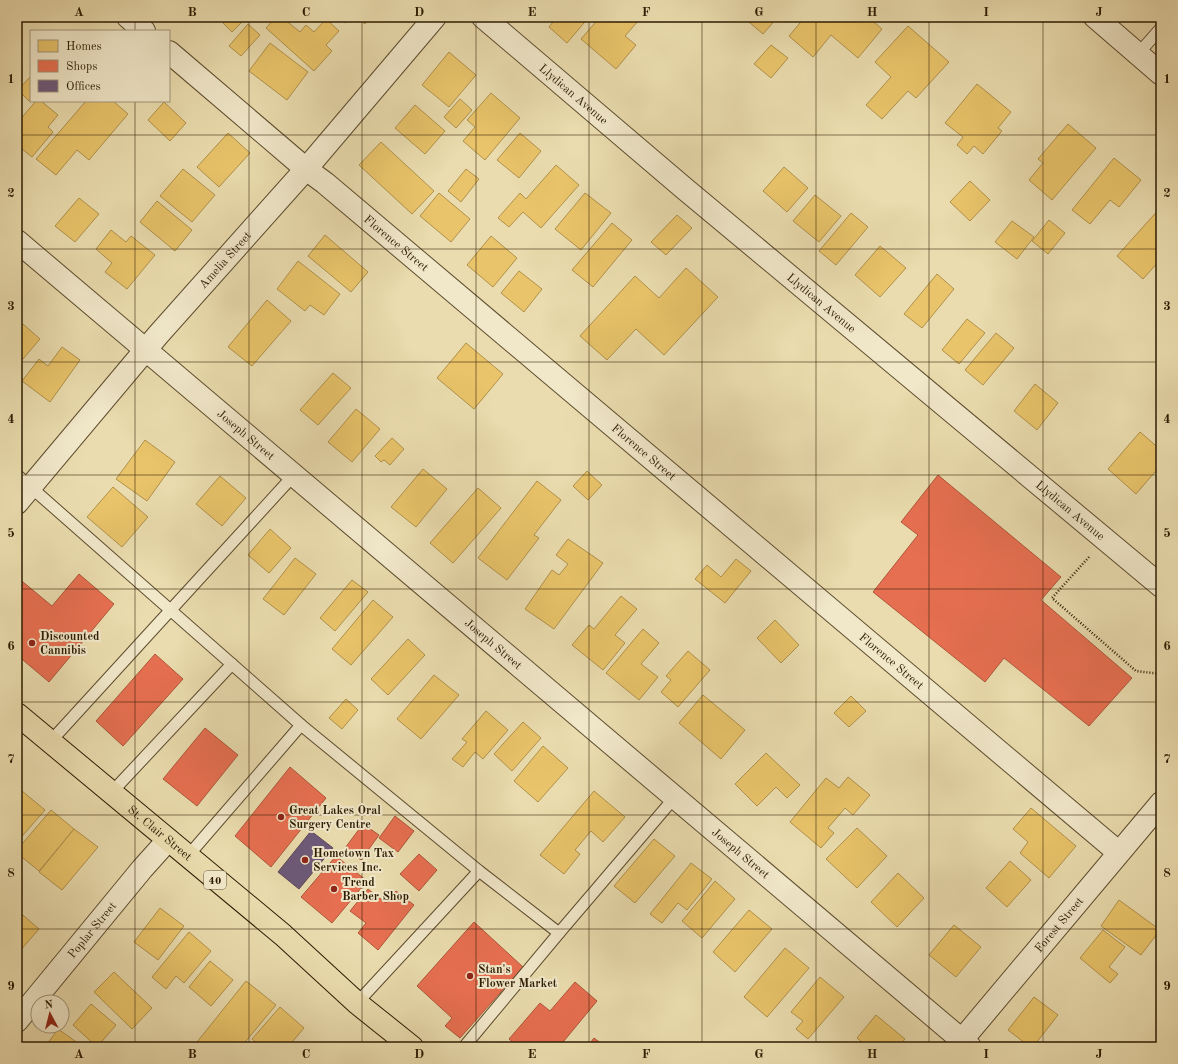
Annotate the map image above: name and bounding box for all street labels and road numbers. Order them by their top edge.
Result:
street label: Llydican Avenue [536,63,610,128]
street label: Florence Street [361,213,430,274]
street label: Amelia Street [197,230,254,291]
street label: Llydican Avenue [784,271,858,336]
street label: Joseph Street [214,408,276,463]
street label: Florence Street [609,422,678,483]
street label: Llydican Avenue [1033,479,1107,543]
street label: Joseph Street [462,617,524,672]
street label: Florence Street [856,631,925,692]
street label: St. Clair Street [125,804,194,863]
street label: Joseph Street [709,826,771,882]
road number: 40 [204,871,226,889]
street label: Forest Street [1033,895,1086,955]
street label: Poplar Street [66,900,119,961]

